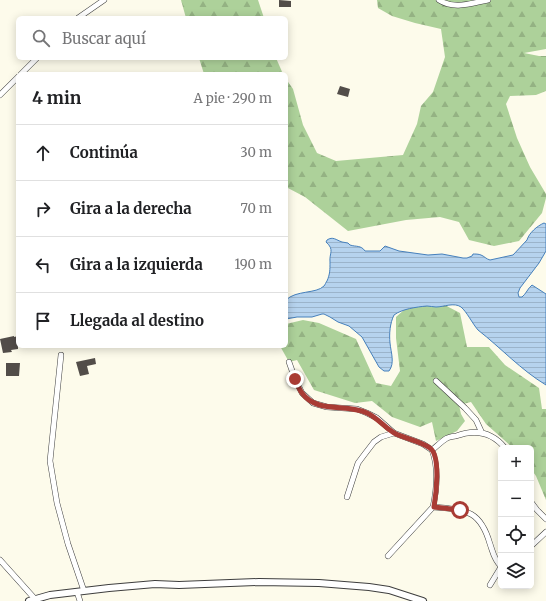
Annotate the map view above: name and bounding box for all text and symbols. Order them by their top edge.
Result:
search box [16,16,288,60]
icon: search [30,27,52,49]
text: Buscar aquí [62,29,146,48]
text: 4 min [32,87,81,109]
text: A pie · 290 m [194,90,272,107]
icon: ahead [32,142,54,164]
text: Continúa [70,143,138,162]
text: 30 m [240,144,272,161]
icon: right [32,198,54,220]
text: Gira a la derecha [70,199,192,218]
text: 70 m [241,200,272,217]
icon: left [32,254,54,276]
text: Gira a la izquierda [70,255,203,274]
text: 190 m [235,256,272,273]
icon: arrive [32,310,54,332]
text: Llegada al destino [70,311,204,330]
route end [286,370,304,388]
map controls [498,445,534,589]
button: + [498,445,534,481]
button: − [498,481,534,517]
route start [451,501,469,519]
button: locate [498,517,534,553]
button: layers [498,553,534,589]

